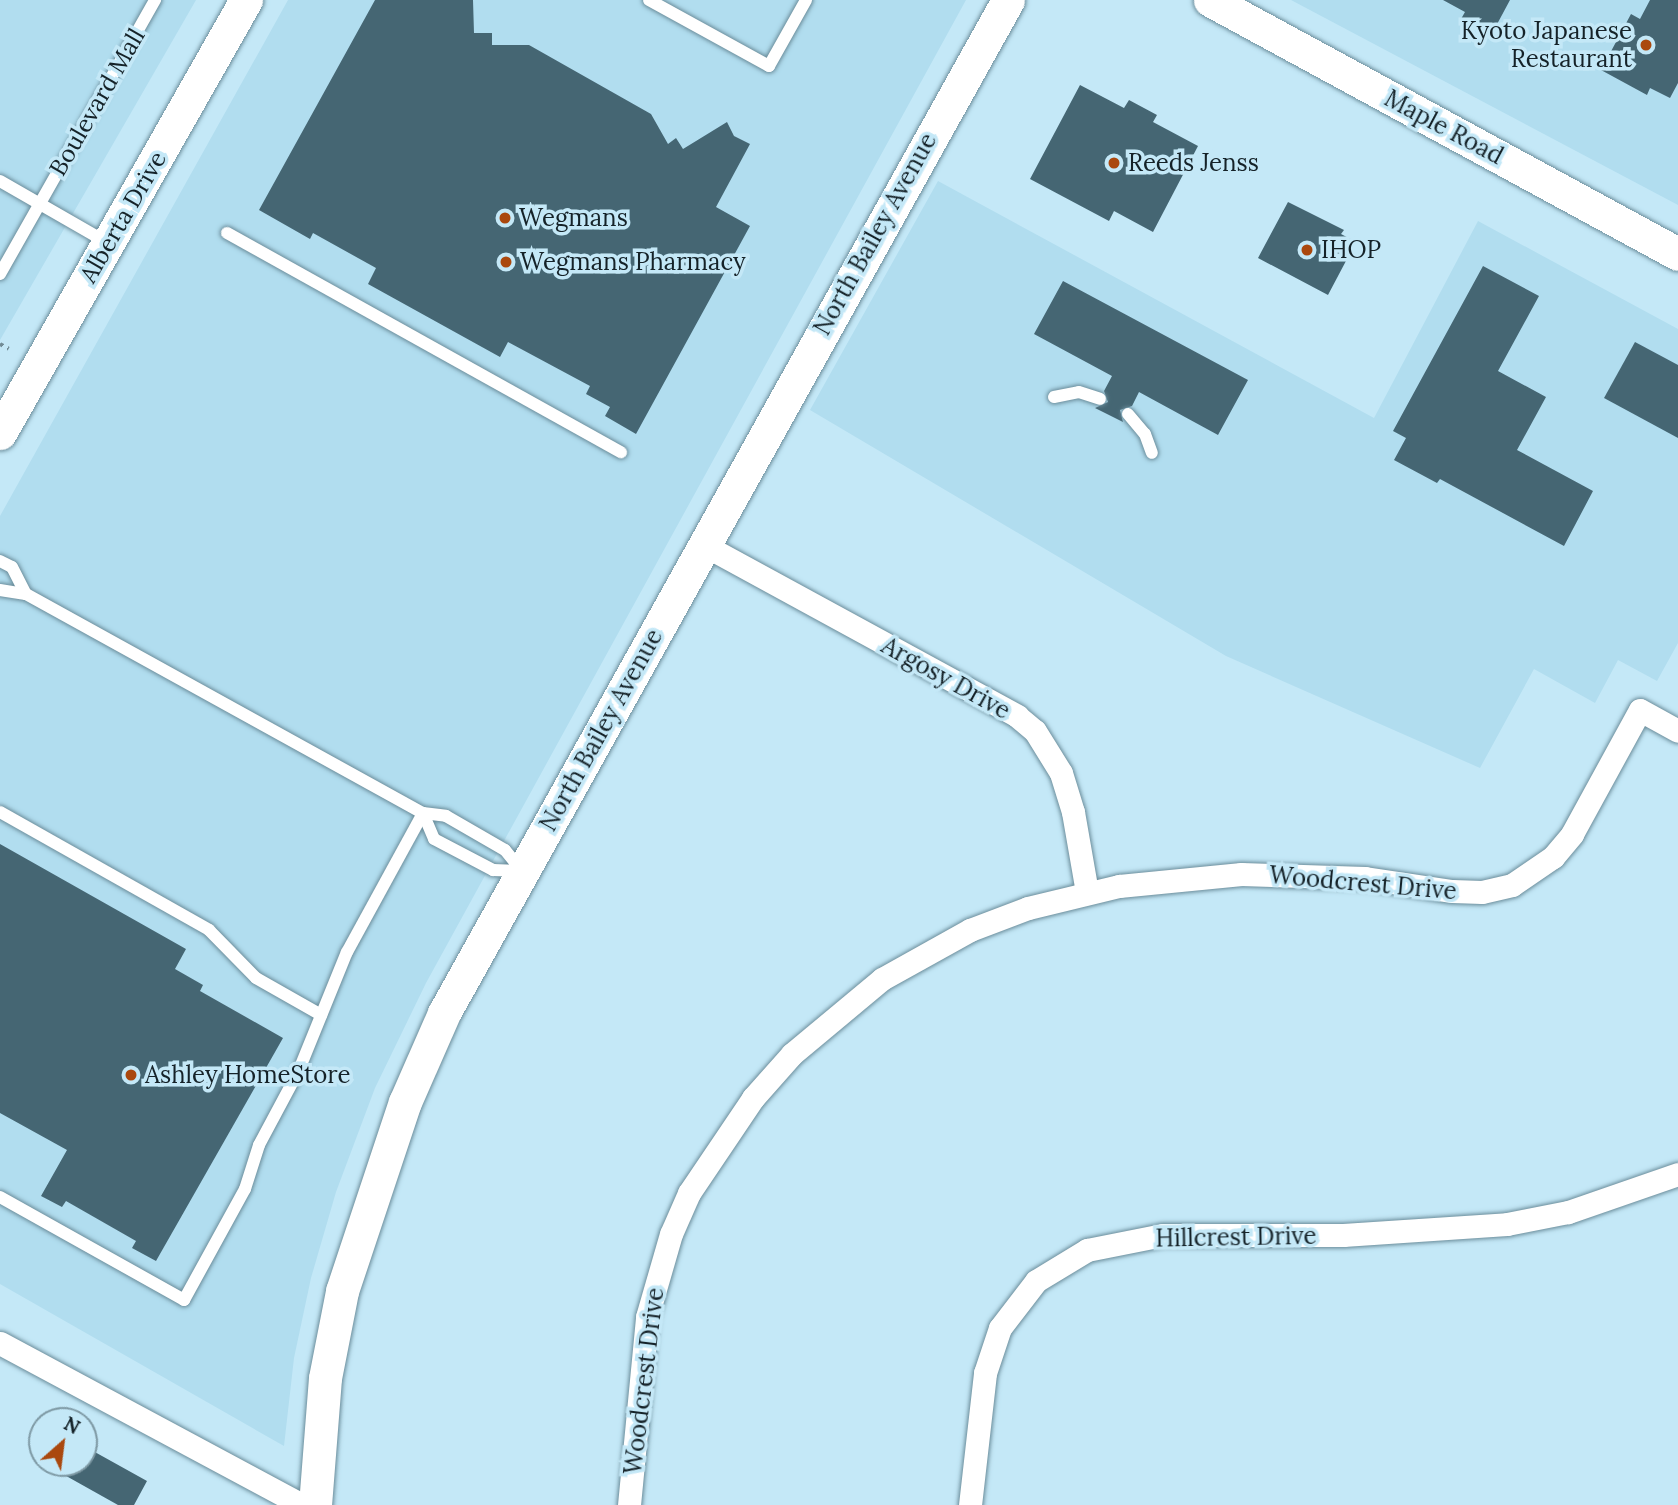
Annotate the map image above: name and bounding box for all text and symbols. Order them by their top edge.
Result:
place label: Kyoto Japanese Restaurant [1461,17,1632,73]
street label: Boulevard Mall [43,23,151,181]
marker: Kyoto Japanese Restaurant [1638,37,1654,53]
street label: Maple Road [1380,84,1508,170]
street label: North Bailey Avenue [807,128,943,340]
street label: Alberta Drive [74,146,172,288]
place label: Reeds Jenss [1128,149,1259,177]
marker: Reeds Jenss [1106,155,1122,171]
place label: Wegmans [519,204,628,232]
marker: Wegmans [497,210,513,226]
place label: IHOP [1321,236,1381,264]
marker: IHOP [1299,242,1315,258]
place label: Wegmans Pharmacy [520,248,746,276]
marker: Wegmans Pharmacy [498,254,514,270]
street label: North Bailey Avenue [533,624,669,836]
street label: Argosy Drive [877,631,1015,725]
street label: Woodcrest Drive [1268,860,1458,906]
place label: Ashley HomeStore [145,1061,351,1089]
marker: Ashley HomeStore [123,1067,139,1083]
street label: Hillcrest Drive [1155,1221,1317,1253]
street label: Woodcrest Drive [618,1286,670,1476]
north arrow [28,1407,98,1477]
text: N [60,1411,84,1439]

